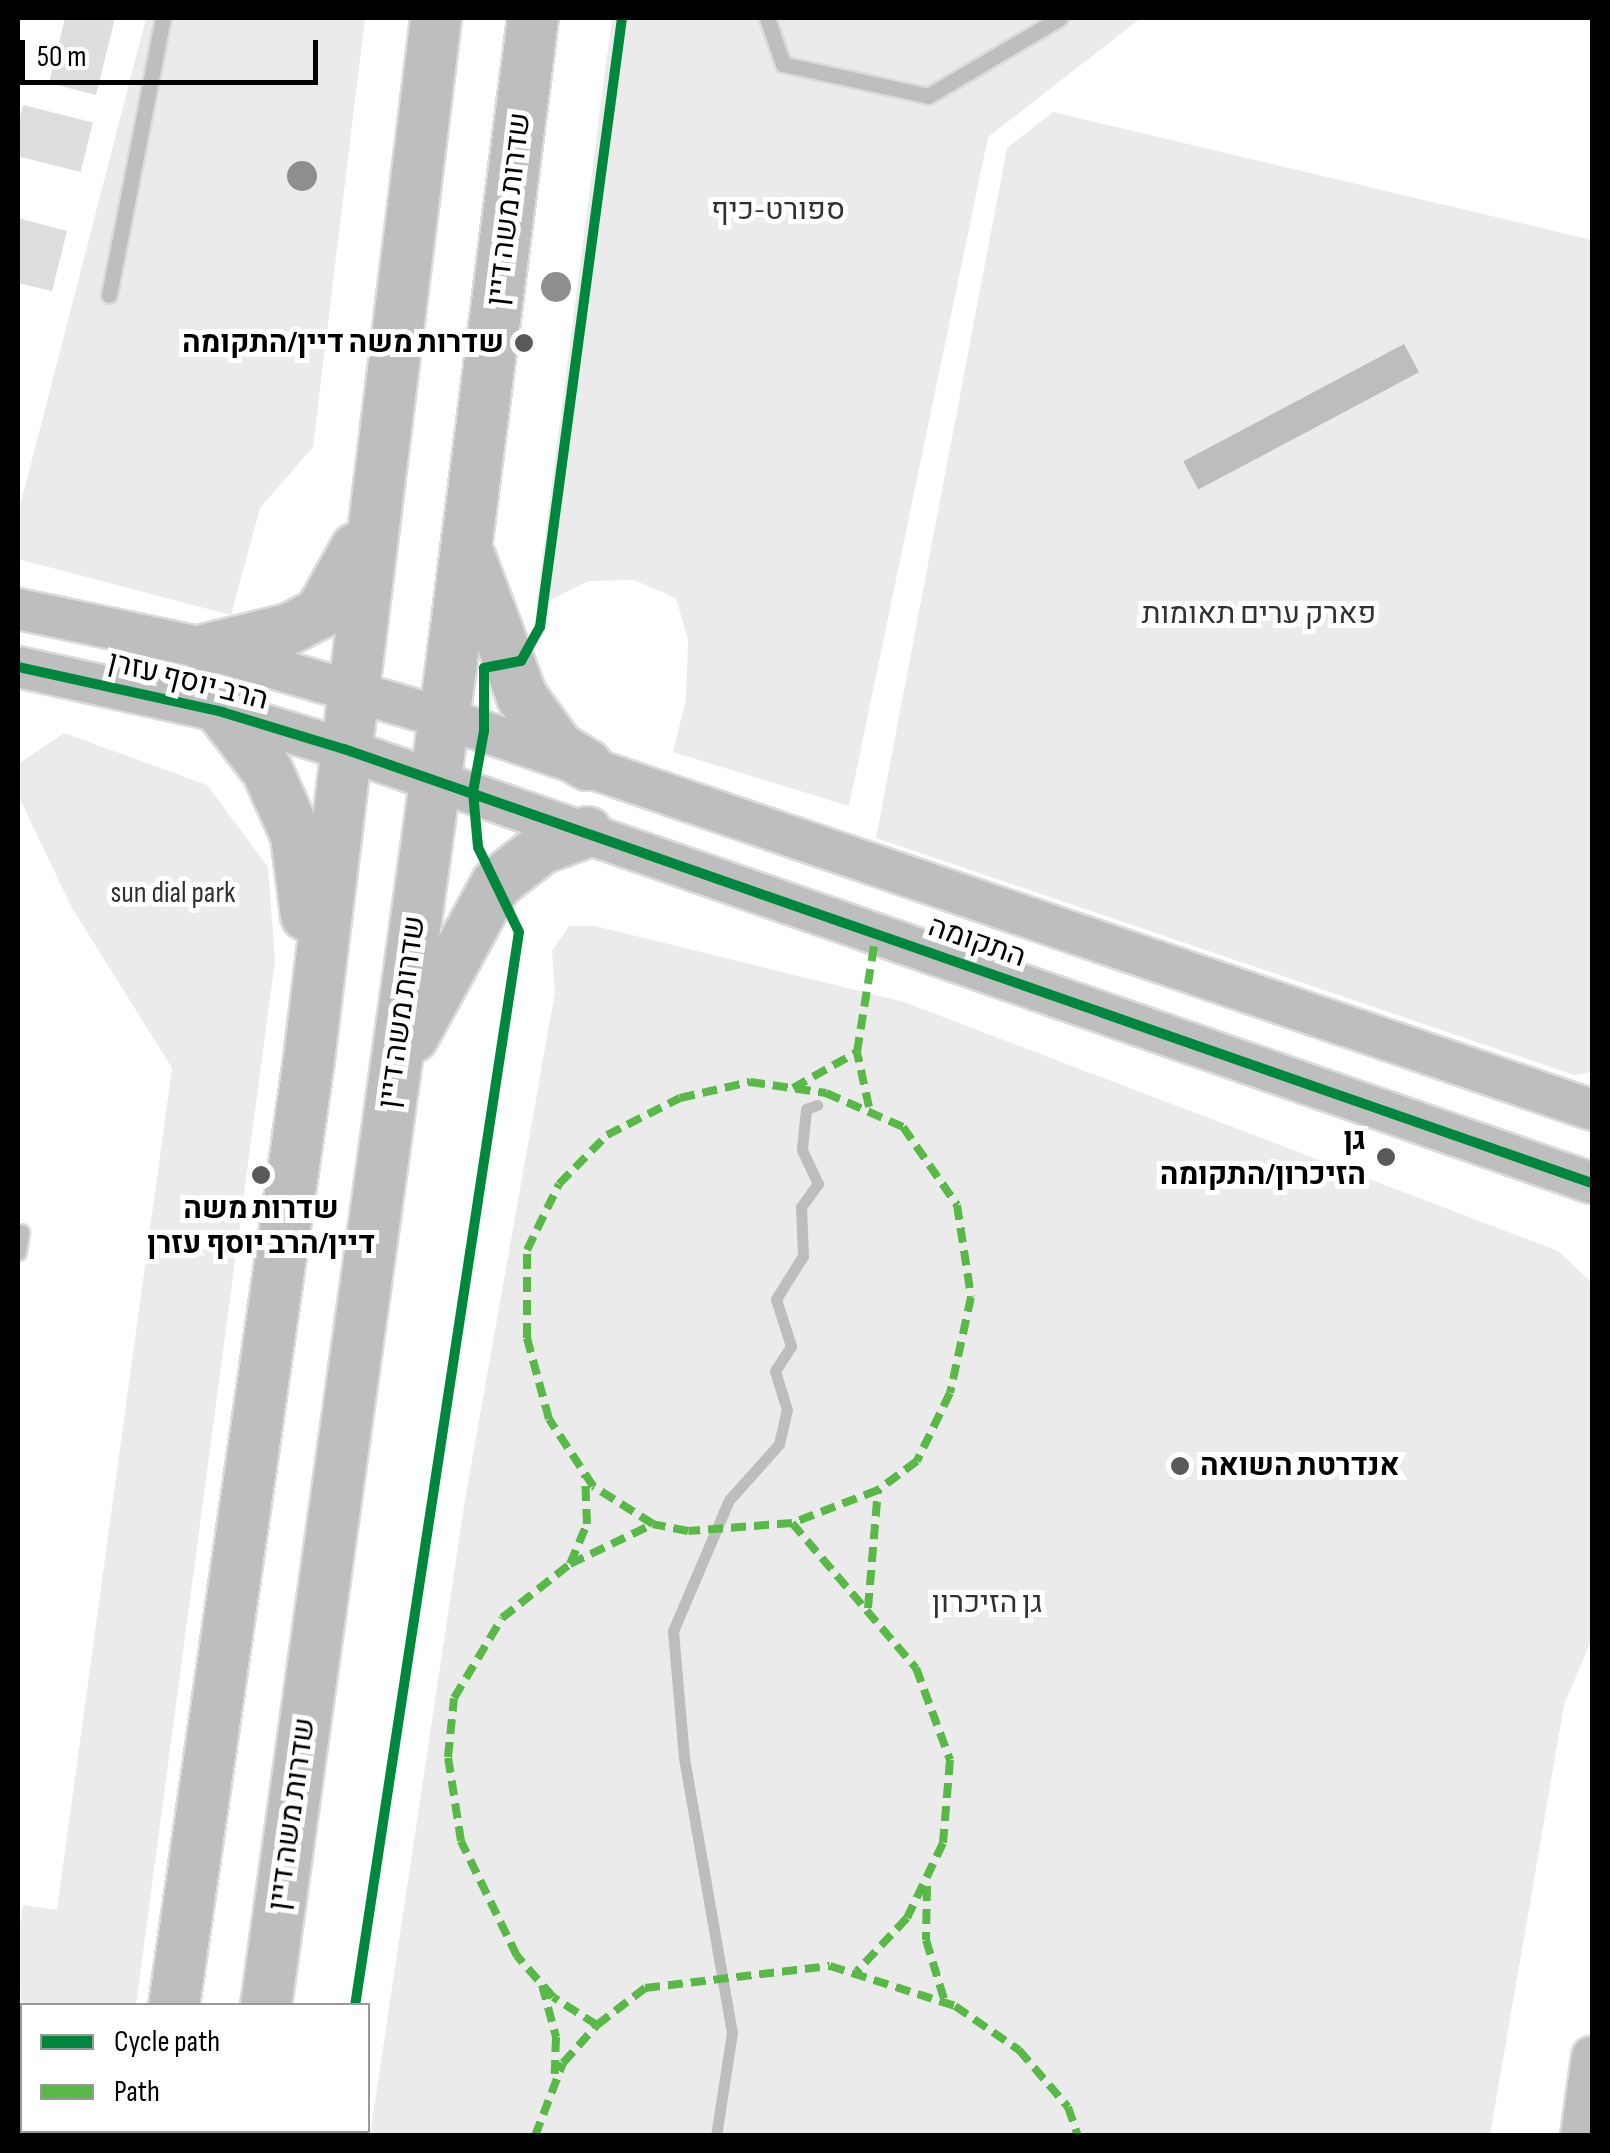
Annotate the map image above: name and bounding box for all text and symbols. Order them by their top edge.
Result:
scale bar [25,20,322,82]
text: 50 m [37,39,86,75]
street label: שדרות משה דיין [479,110,539,308]
park label: ספורט-כיף [711,192,845,228]
place label: שדרות משה דיין/התקומה [182,325,504,361]
marker: שדרות משה דיין/התקומה [513,332,535,354]
park label: פארק ערים תאומות [1142,596,1376,632]
street label: הרב יוסף עזרן [104,644,272,718]
park label: sun dial park [111,875,235,911]
street label: התקומה [924,909,1030,975]
street label: שדרות משה דיין [371,913,433,1111]
place label: גן הזיכרון/התקומה [1160,1122,1366,1192]
marker: גן הזיכרון/התקומה [1375,1146,1397,1168]
marker: שדרות משה דיין/הרב יוסף עזרן [250,1164,272,1186]
place label: שדרות משה דיין/הרב יוסף עזרן [147,1191,375,1262]
place label: אנדרטת השואה [1200,1448,1400,1484]
marker: אנדרטת השואה [1169,1455,1191,1477]
park label: גן הזיכרון [932,1585,1042,1621]
street label: שדרות משה דיין [261,1715,323,1913]
legend [20,2003,370,2133]
text: Cycle path [114,2024,220,2060]
text: Path [114,2074,160,2110]

